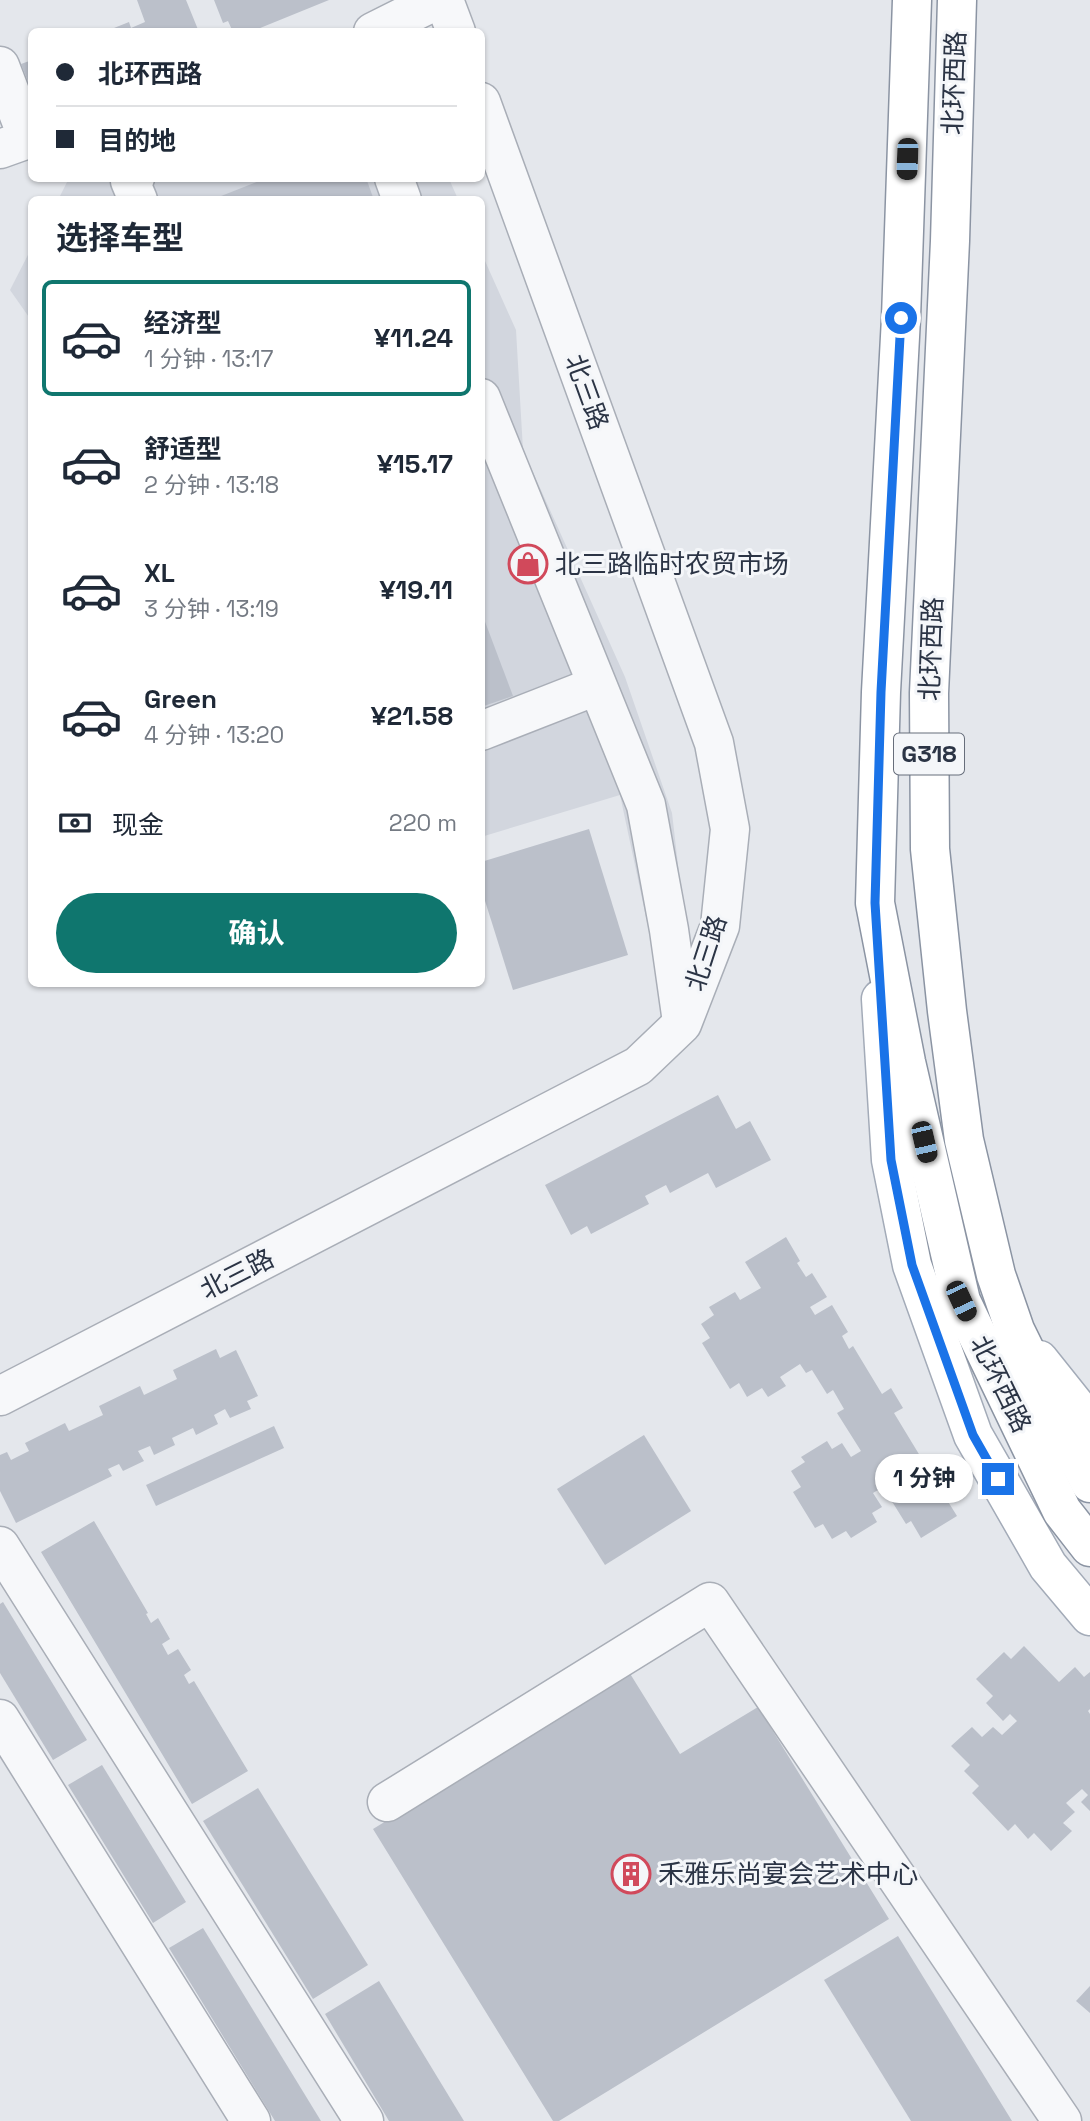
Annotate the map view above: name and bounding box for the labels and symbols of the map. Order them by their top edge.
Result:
street label: 北环西路 [935,30,973,136]
car [896,138,919,180]
route start [885,302,917,334]
street label: 北三路 [558,350,616,434]
shop icon: 北三路临时农贸市场 [507,543,549,585]
place label: 北三路临时农贸市场 [555,547,789,581]
street label: 北环西路 [912,596,950,702]
road number: G318 [894,734,964,774]
street label: 北三路 [678,911,734,995]
car [910,1119,939,1165]
street label: 北三路 [195,1241,279,1307]
car [943,1278,980,1324]
street label: 北环西路 [963,1330,1039,1438]
callout: 1 分钟 [876,1454,974,1504]
route end [982,1463,1014,1495]
building icon: 禾雅乐尚宴会艺术中心 [610,1853,652,1895]
place label: 禾雅乐尚宴会艺术中心 [658,1857,918,1891]

